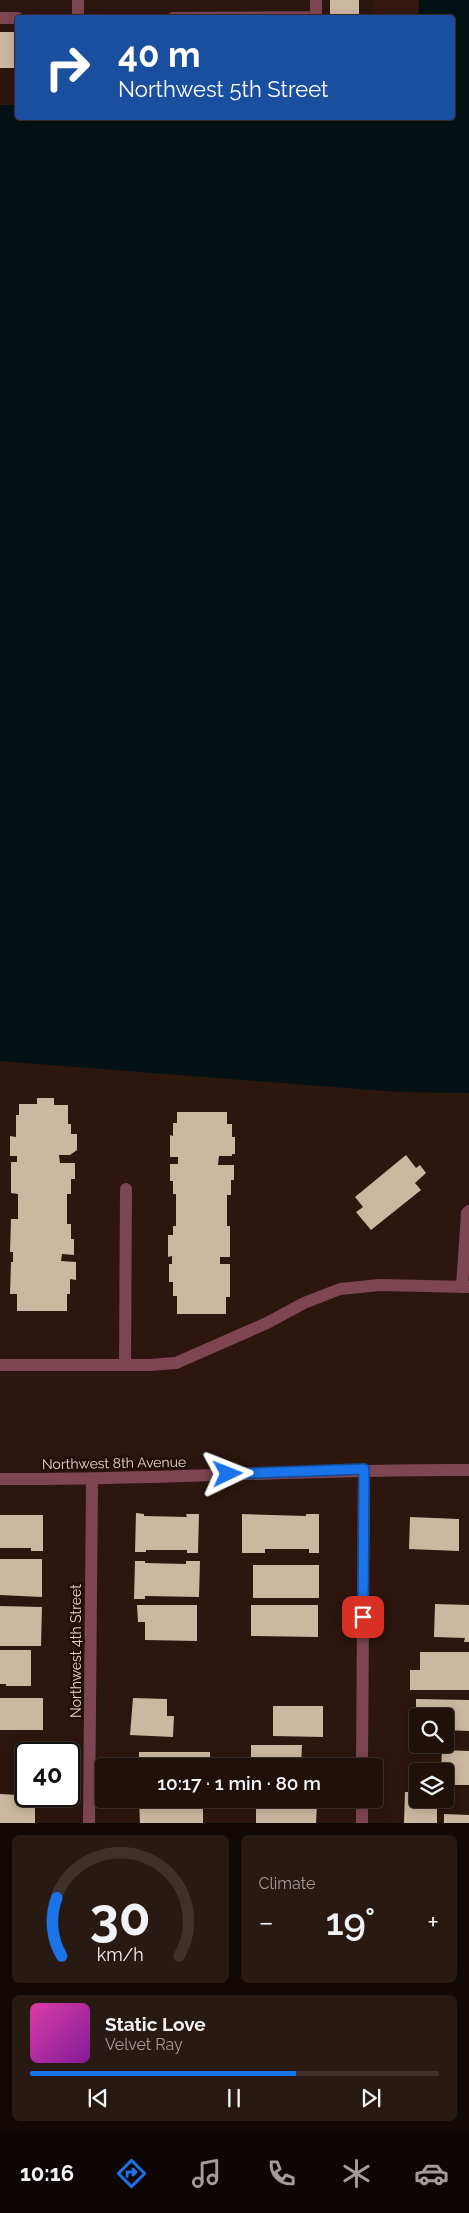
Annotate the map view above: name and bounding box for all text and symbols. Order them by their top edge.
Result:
text: 40 m [118,34,200,75]
icon: right [35,35,100,100]
text: Northwest 5th Street [118,76,328,102]
position arrow [201,1447,253,1499]
street label: Northwest 8th Avenue [42,1454,186,1472]
street label: Northwest 4th Street [68,1584,84,1718]
pin [342,1596,384,1638]
icon: arrive [349,1603,377,1631]
map controls [409,1708,454,1808]
button: search [409,1708,454,1753]
speed limit sign: 40 [15,1742,80,1807]
button: layers [409,1763,454,1808]
text: 10:17 · 1 min · 80 m [157,1772,321,1794]
text: Climate [259,1874,315,1893]
text: 30 [90,1886,151,1947]
text: 19° [326,1899,375,1944]
text: − [259,1906,274,1939]
text: + [427,1906,439,1939]
text: km/h [97,1944,144,1965]
text: Static Love [105,2013,206,2035]
text: Velvet Ray [105,2035,183,2054]
icon: previous [84,2084,112,2112]
icon: pause [220,2084,248,2112]
icon: next [357,2084,385,2112]
icon: directions [114,2156,149,2191]
icon: music [189,2156,224,2191]
icon: phone [264,2156,299,2191]
icon: climate [339,2156,374,2191]
icon: car [414,2156,449,2191]
text: 10:16 [20,2160,74,2186]

